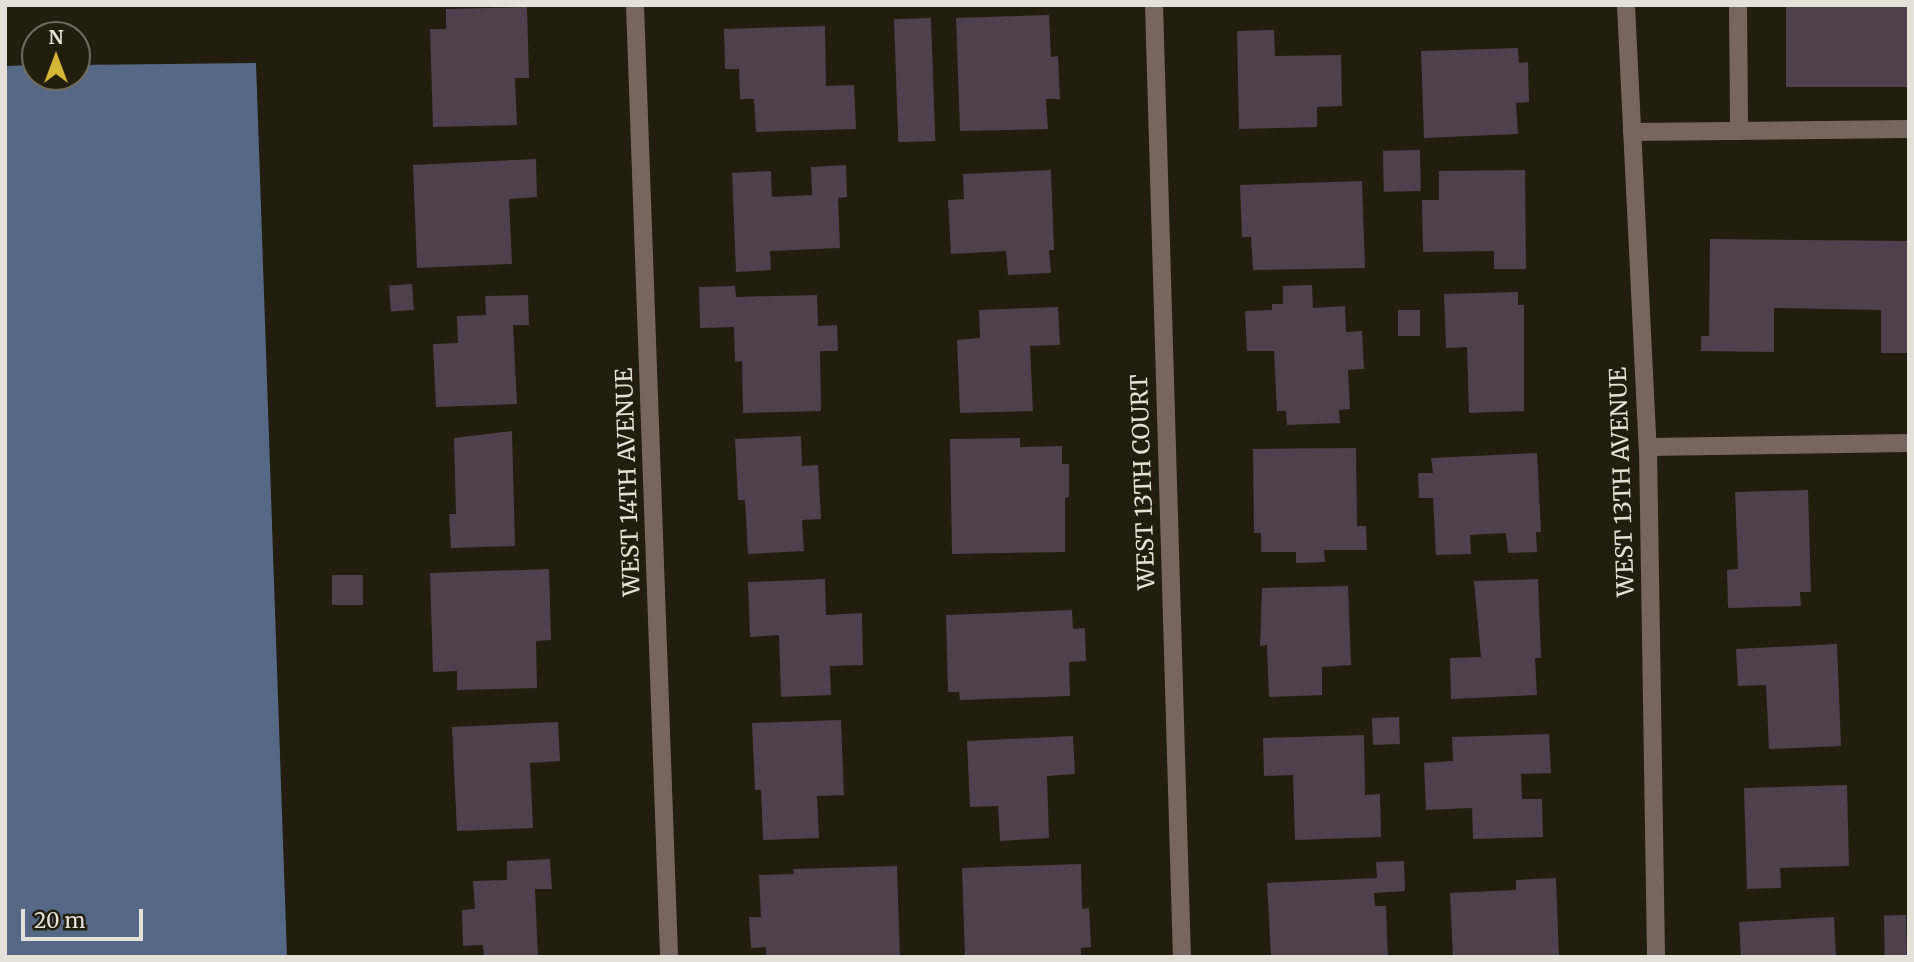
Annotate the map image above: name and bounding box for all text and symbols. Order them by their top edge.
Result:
north arrow [21,21,91,91]
text: N [48,25,64,49]
street label: WEST 14TH AVENUE [610,367,646,597]
street label: WEST 13TH AVENUE [1604,367,1640,597]
street label: WEST 13TH COURT [1125,374,1161,590]
scale bar [24,895,147,939]
text: 20 m [34,907,85,934]

